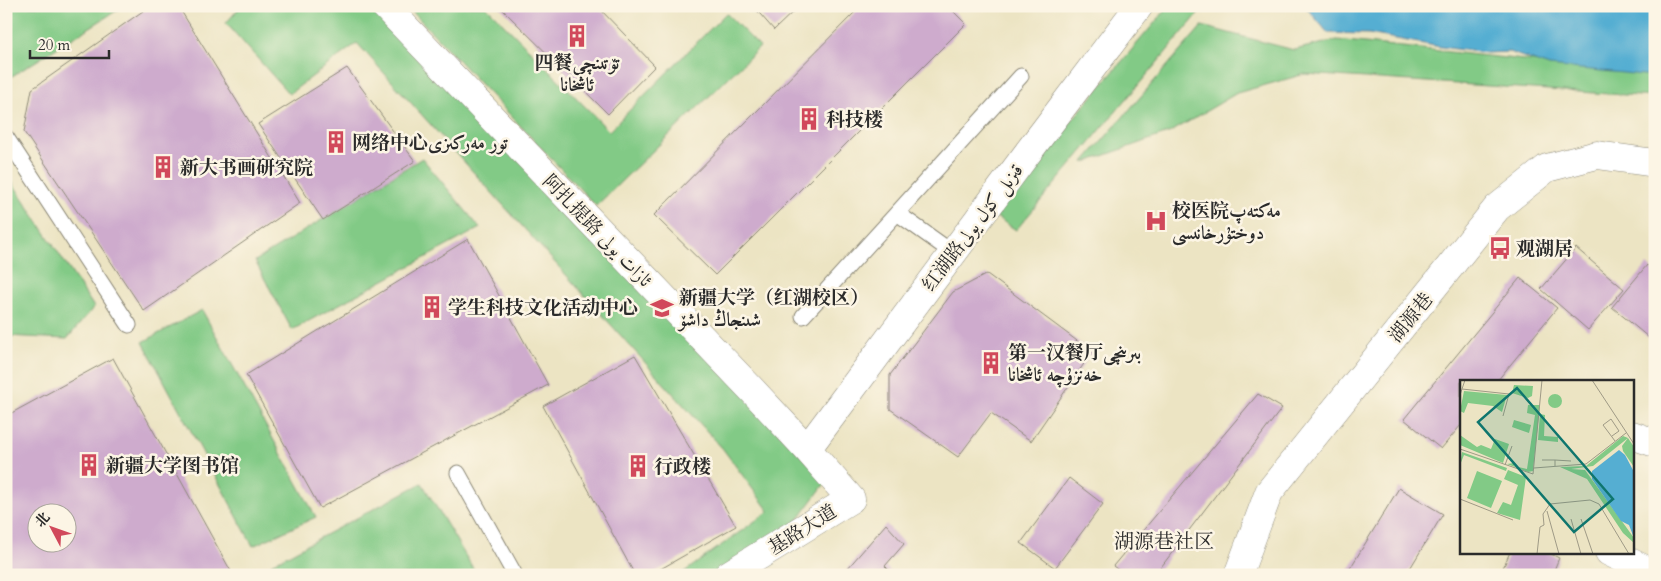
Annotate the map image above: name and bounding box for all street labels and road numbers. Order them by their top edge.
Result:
street label: 红湖路قىزىل كۆل يولى [916,159,1029,297]
street label: 阿扎提路 ئازات يولى [537,169,658,293]
street label: 湖源巷 [1383,287,1439,348]
street label: 基路大道 [763,499,842,561]

